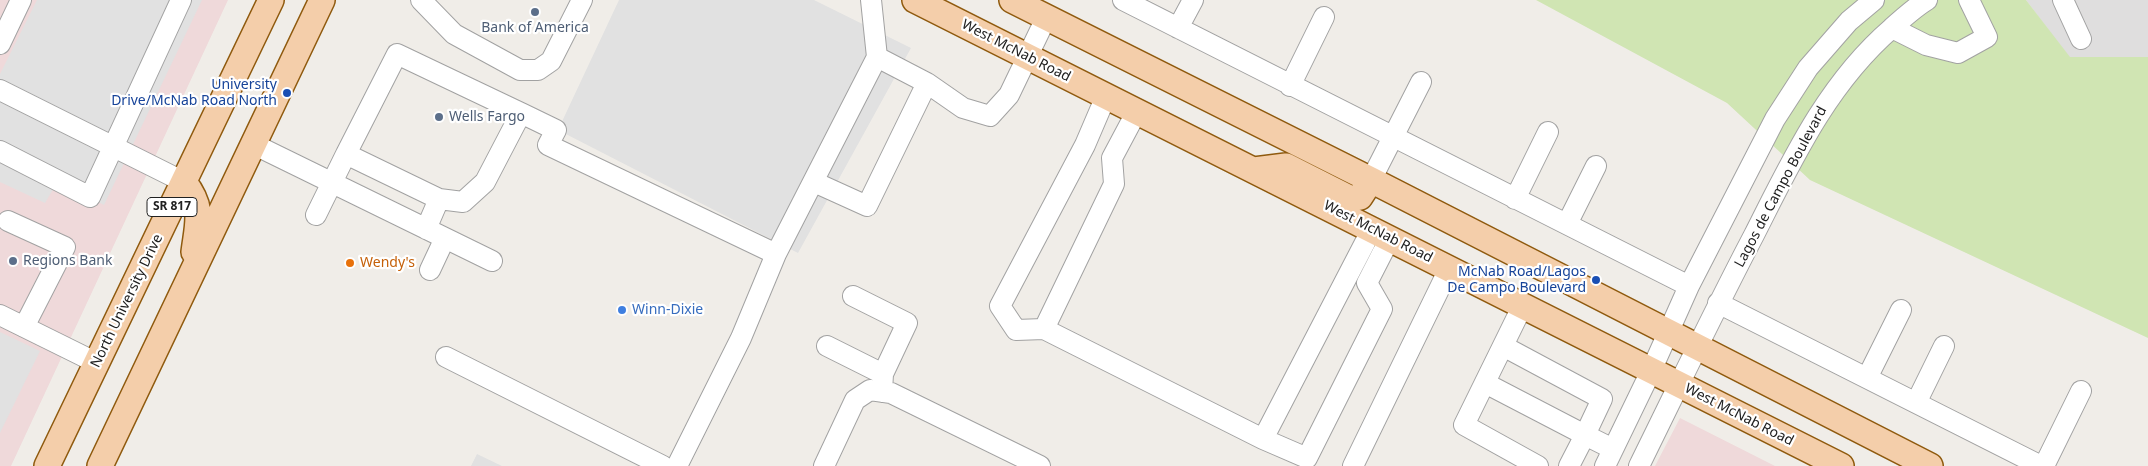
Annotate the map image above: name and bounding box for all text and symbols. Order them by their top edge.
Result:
marker: Bank of America [529,6,541,18]
street label: West McNab Road [959,16,1073,86]
place label: Bank of America [481,20,589,36]
place label: University Drive/McNab Road North [111,77,277,110]
marker: University Drive/McNab Road North [281,87,293,99]
street label: Lagos de Campo Boulevard [1731,104,1831,270]
place label: Wells Fargo [449,109,525,125]
marker: Wells Fargo [433,111,445,123]
street label: West McNab Road [1321,197,1435,267]
road number: SR 817 [147,198,197,216]
street label: North University Drive [87,232,167,370]
place label: Regions Bank [23,253,112,269]
marker: Regions Bank [7,255,19,267]
place label: Wendy's [360,255,415,271]
marker: Wendy's [344,257,356,269]
place label: McNab Road/Lagos De Campo Boulevard [1447,264,1586,296]
marker: McNab Road/Lagos De Campo Boulevard [1590,274,1602,286]
place label: Winn-Dixie [632,302,703,318]
marker: Winn-Dixie [616,304,628,316]
street label: West McNab Road [1682,380,1796,450]

